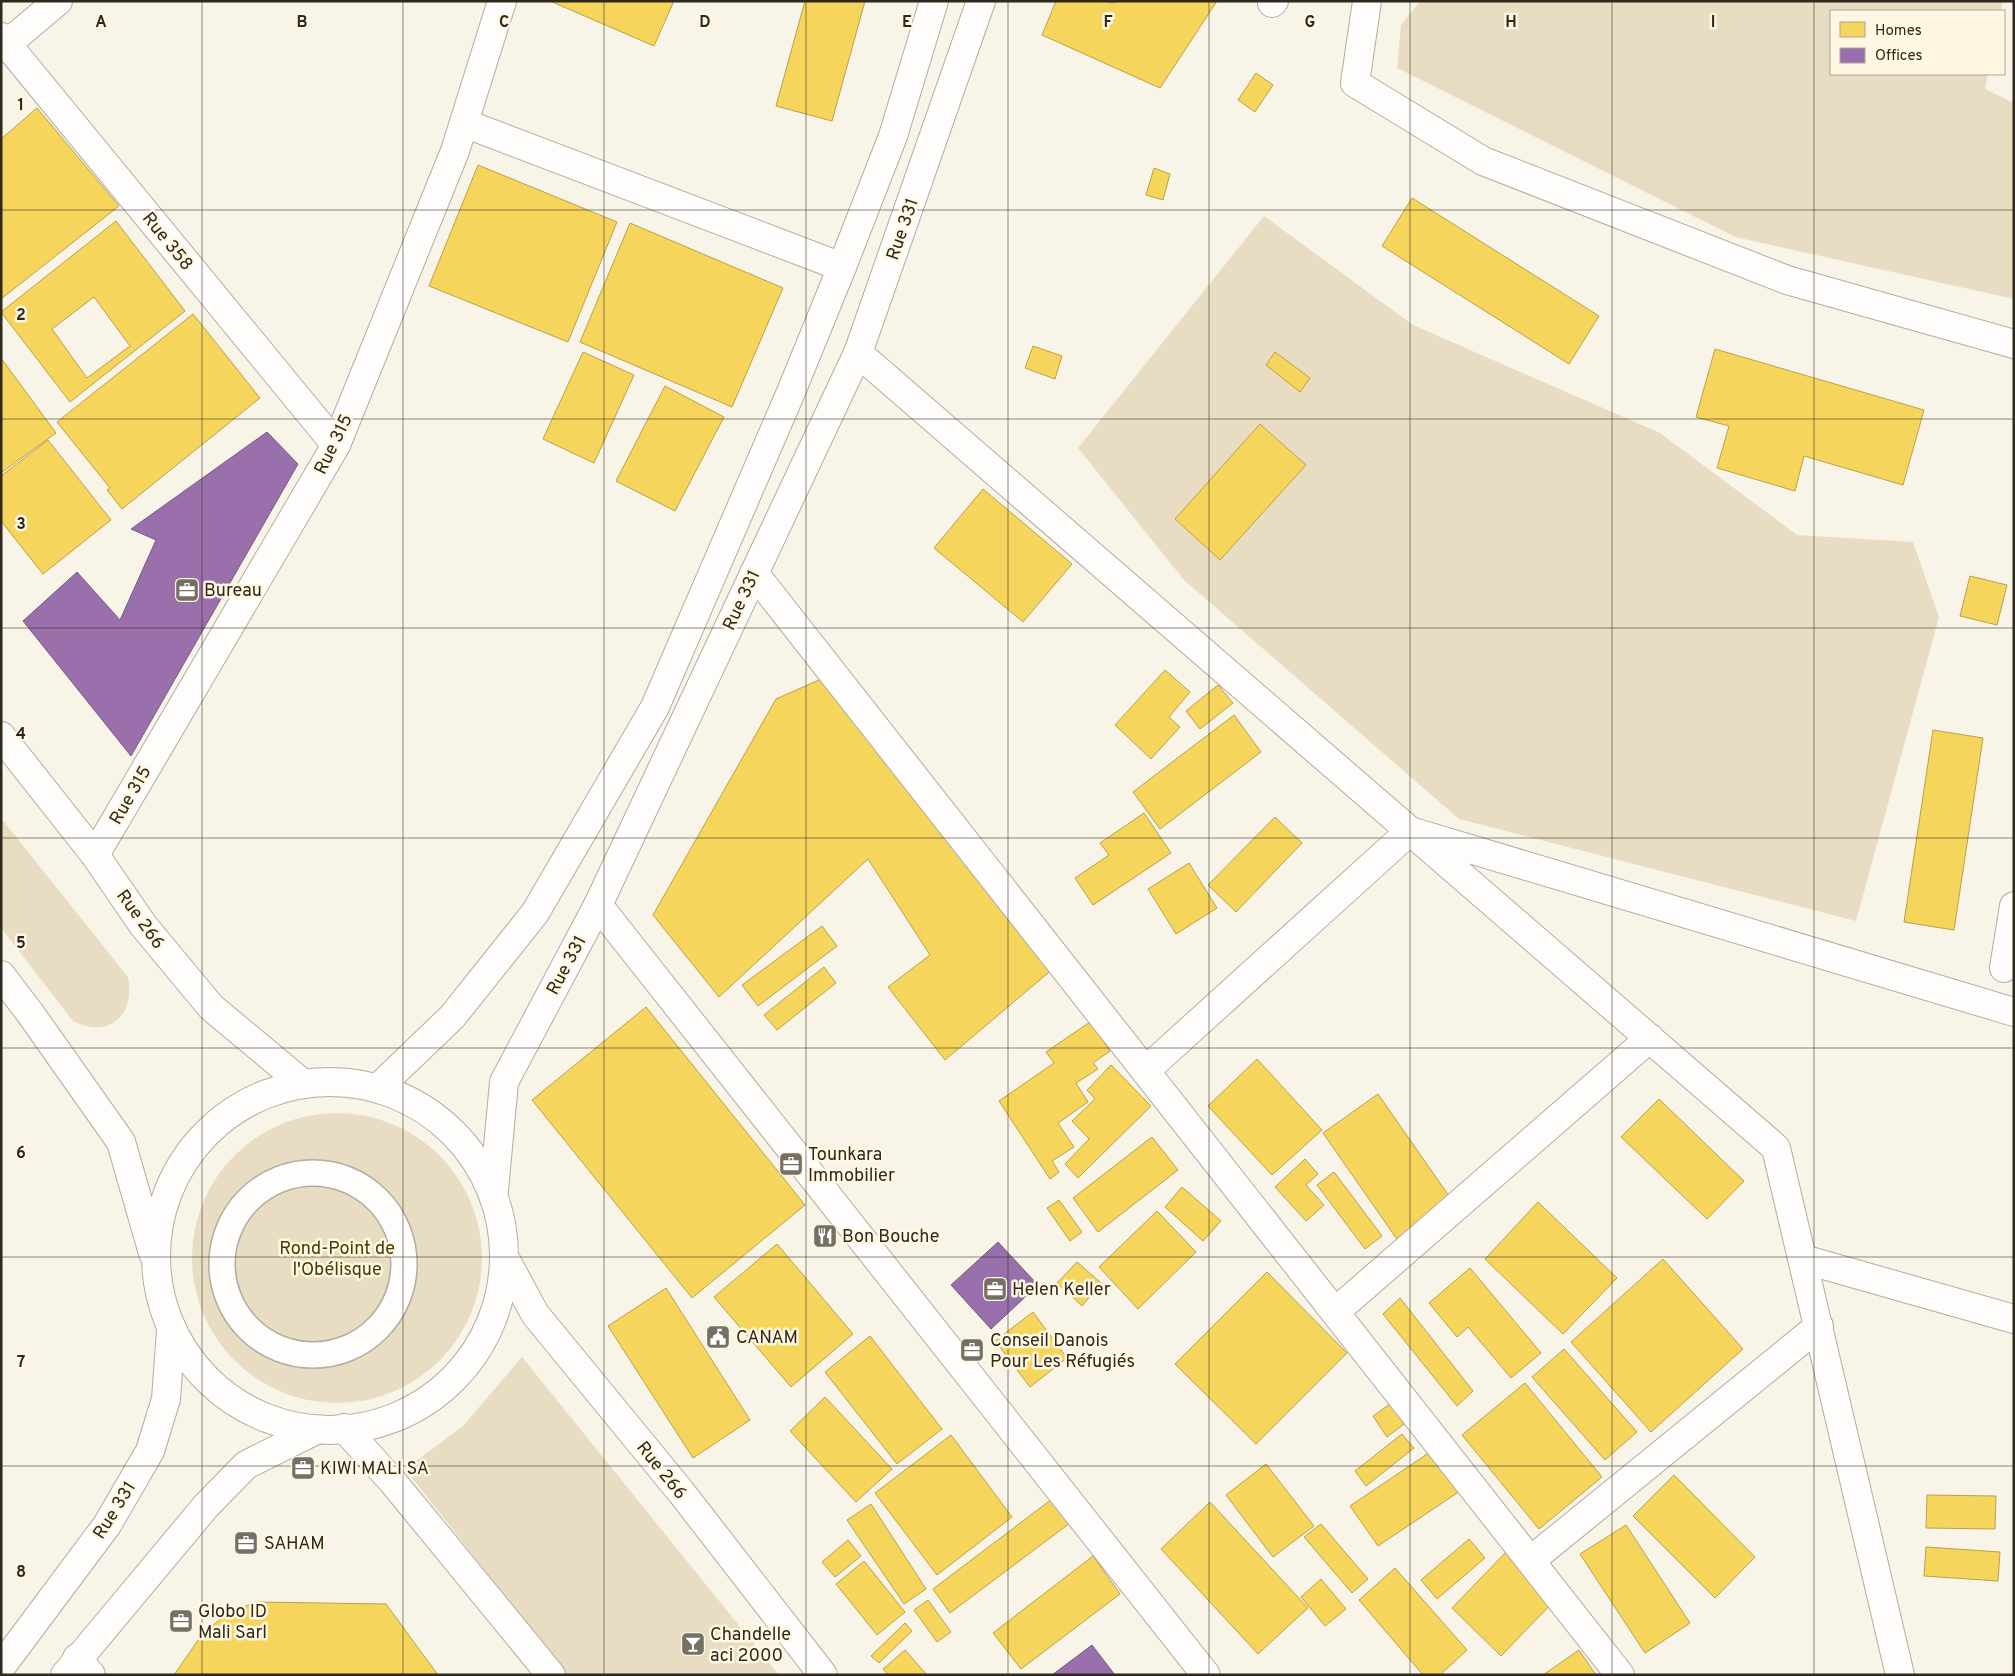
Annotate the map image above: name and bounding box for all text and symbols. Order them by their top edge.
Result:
legend [1830,10,2005,75]
text: A [95,13,107,33]
text: B [296,13,308,33]
text: C [499,13,509,33]
text: D [699,13,711,33]
text: E [902,13,912,33]
text: F [1103,13,1113,33]
text: G [1305,13,1315,33]
text: H [1505,13,1517,33]
text: I [1711,13,1715,33]
text: Homes [1875,22,1922,41]
text: Offices [1875,47,1922,66]
text: 1 [18,96,24,116]
street label: Rue 331 [882,195,925,263]
street label: Rue 358 [136,208,197,276]
text: 2 [16,306,26,326]
street label: Rue 315 [310,411,359,479]
text: 3 [16,515,26,535]
street label: Rue 331 [718,567,766,635]
office icon: Bureau [174,577,200,603]
place label: Bureau [204,580,262,603]
text: 4 [16,725,26,745]
street label: Rue 315 [105,762,157,829]
street label: Rue 266 [110,886,169,954]
street label: Rue 331 [542,932,593,999]
text: 5 [16,934,26,954]
text: 6 [16,1144,26,1164]
place label: Tounkara Immobilier [808,1144,895,1188]
office icon: Tounkara Immobilier [778,1151,804,1177]
restaurant icon: Bon Bouche [812,1223,838,1249]
place label: Bon Bouche [842,1226,939,1249]
park label: Rond-Point de l'Obélisque [279,1238,395,1282]
office icon: Helen Keller [982,1276,1008,1302]
place label: Helen Keller [1012,1279,1111,1302]
public building icon: CANAM [705,1324,731,1350]
place label: CANAM [736,1327,798,1350]
place label: Conseil Danois Pour Les Réfugiés [990,1330,1135,1374]
office icon: Conseil Danois Pour Les Réfugiés [959,1337,985,1363]
text: 7 [17,1353,25,1373]
street label: Rue 266 [630,1437,691,1505]
office icon: KIWI MALI SA [290,1455,316,1481]
place label: KIWI MALI SA [320,1458,429,1481]
street label: Rue 331 [89,1478,142,1544]
office icon: SAHAM [233,1530,259,1556]
place label: SAHAM [264,1533,325,1556]
text: 8 [16,1563,26,1583]
place label: Globo ID Mali Sarl [198,1601,267,1645]
office icon: Globo ID Mali Sarl [168,1608,194,1634]
place label: Chandelle aci 2000 [710,1624,791,1668]
bar icon: Chandelle aci 2000 [680,1631,706,1657]

